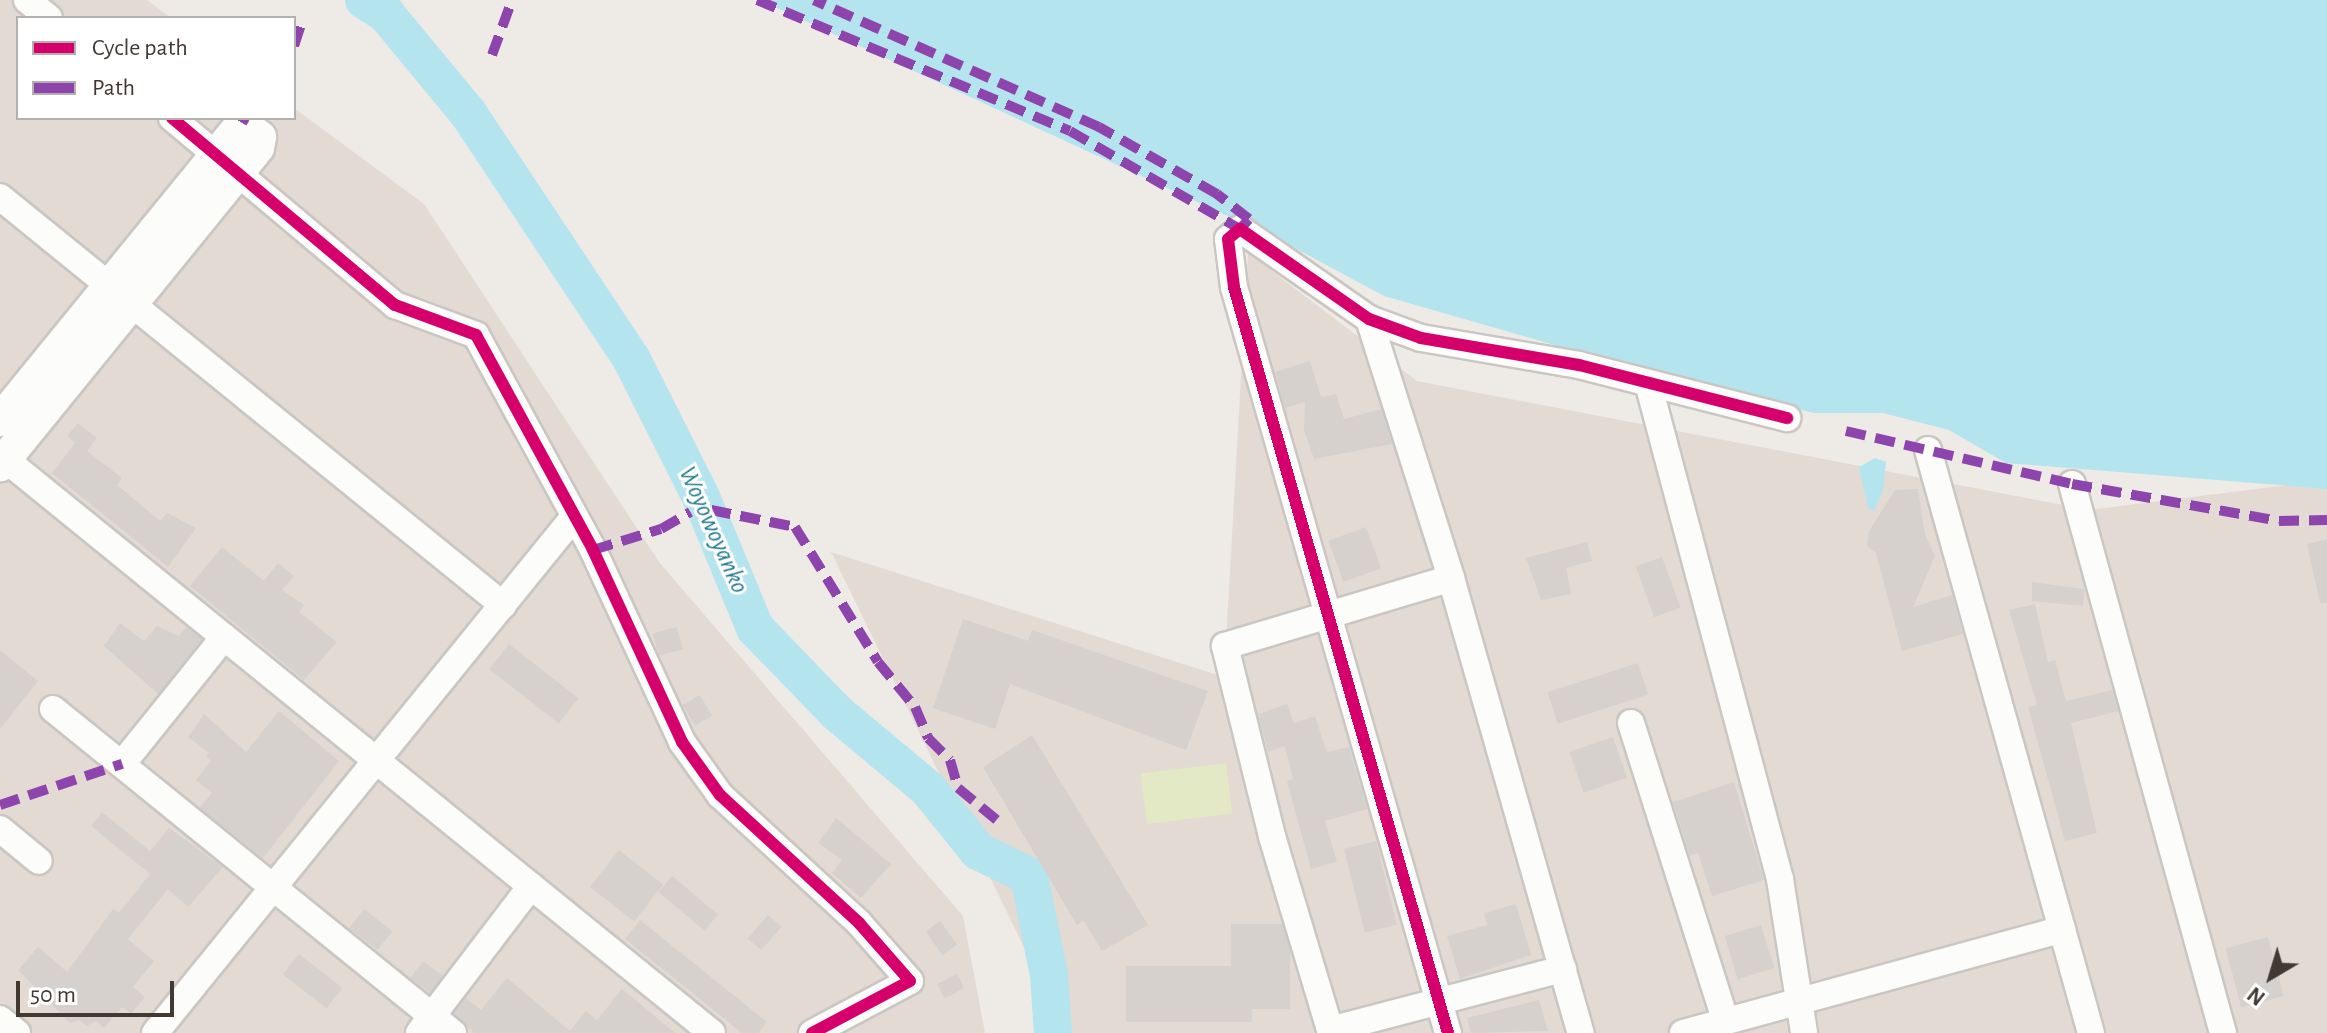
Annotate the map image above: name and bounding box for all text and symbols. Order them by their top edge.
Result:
legend [16,16,296,120]
text: Cycle path [92,36,188,60]
text: Path [92,76,135,100]
water label: Woyowoyanko [671,462,755,598]
north arrow [2231,937,2311,1017]
scale bar [20,965,178,1015]
text: 50 m [30,983,76,1007]
text: N [2243,983,2269,1009]

